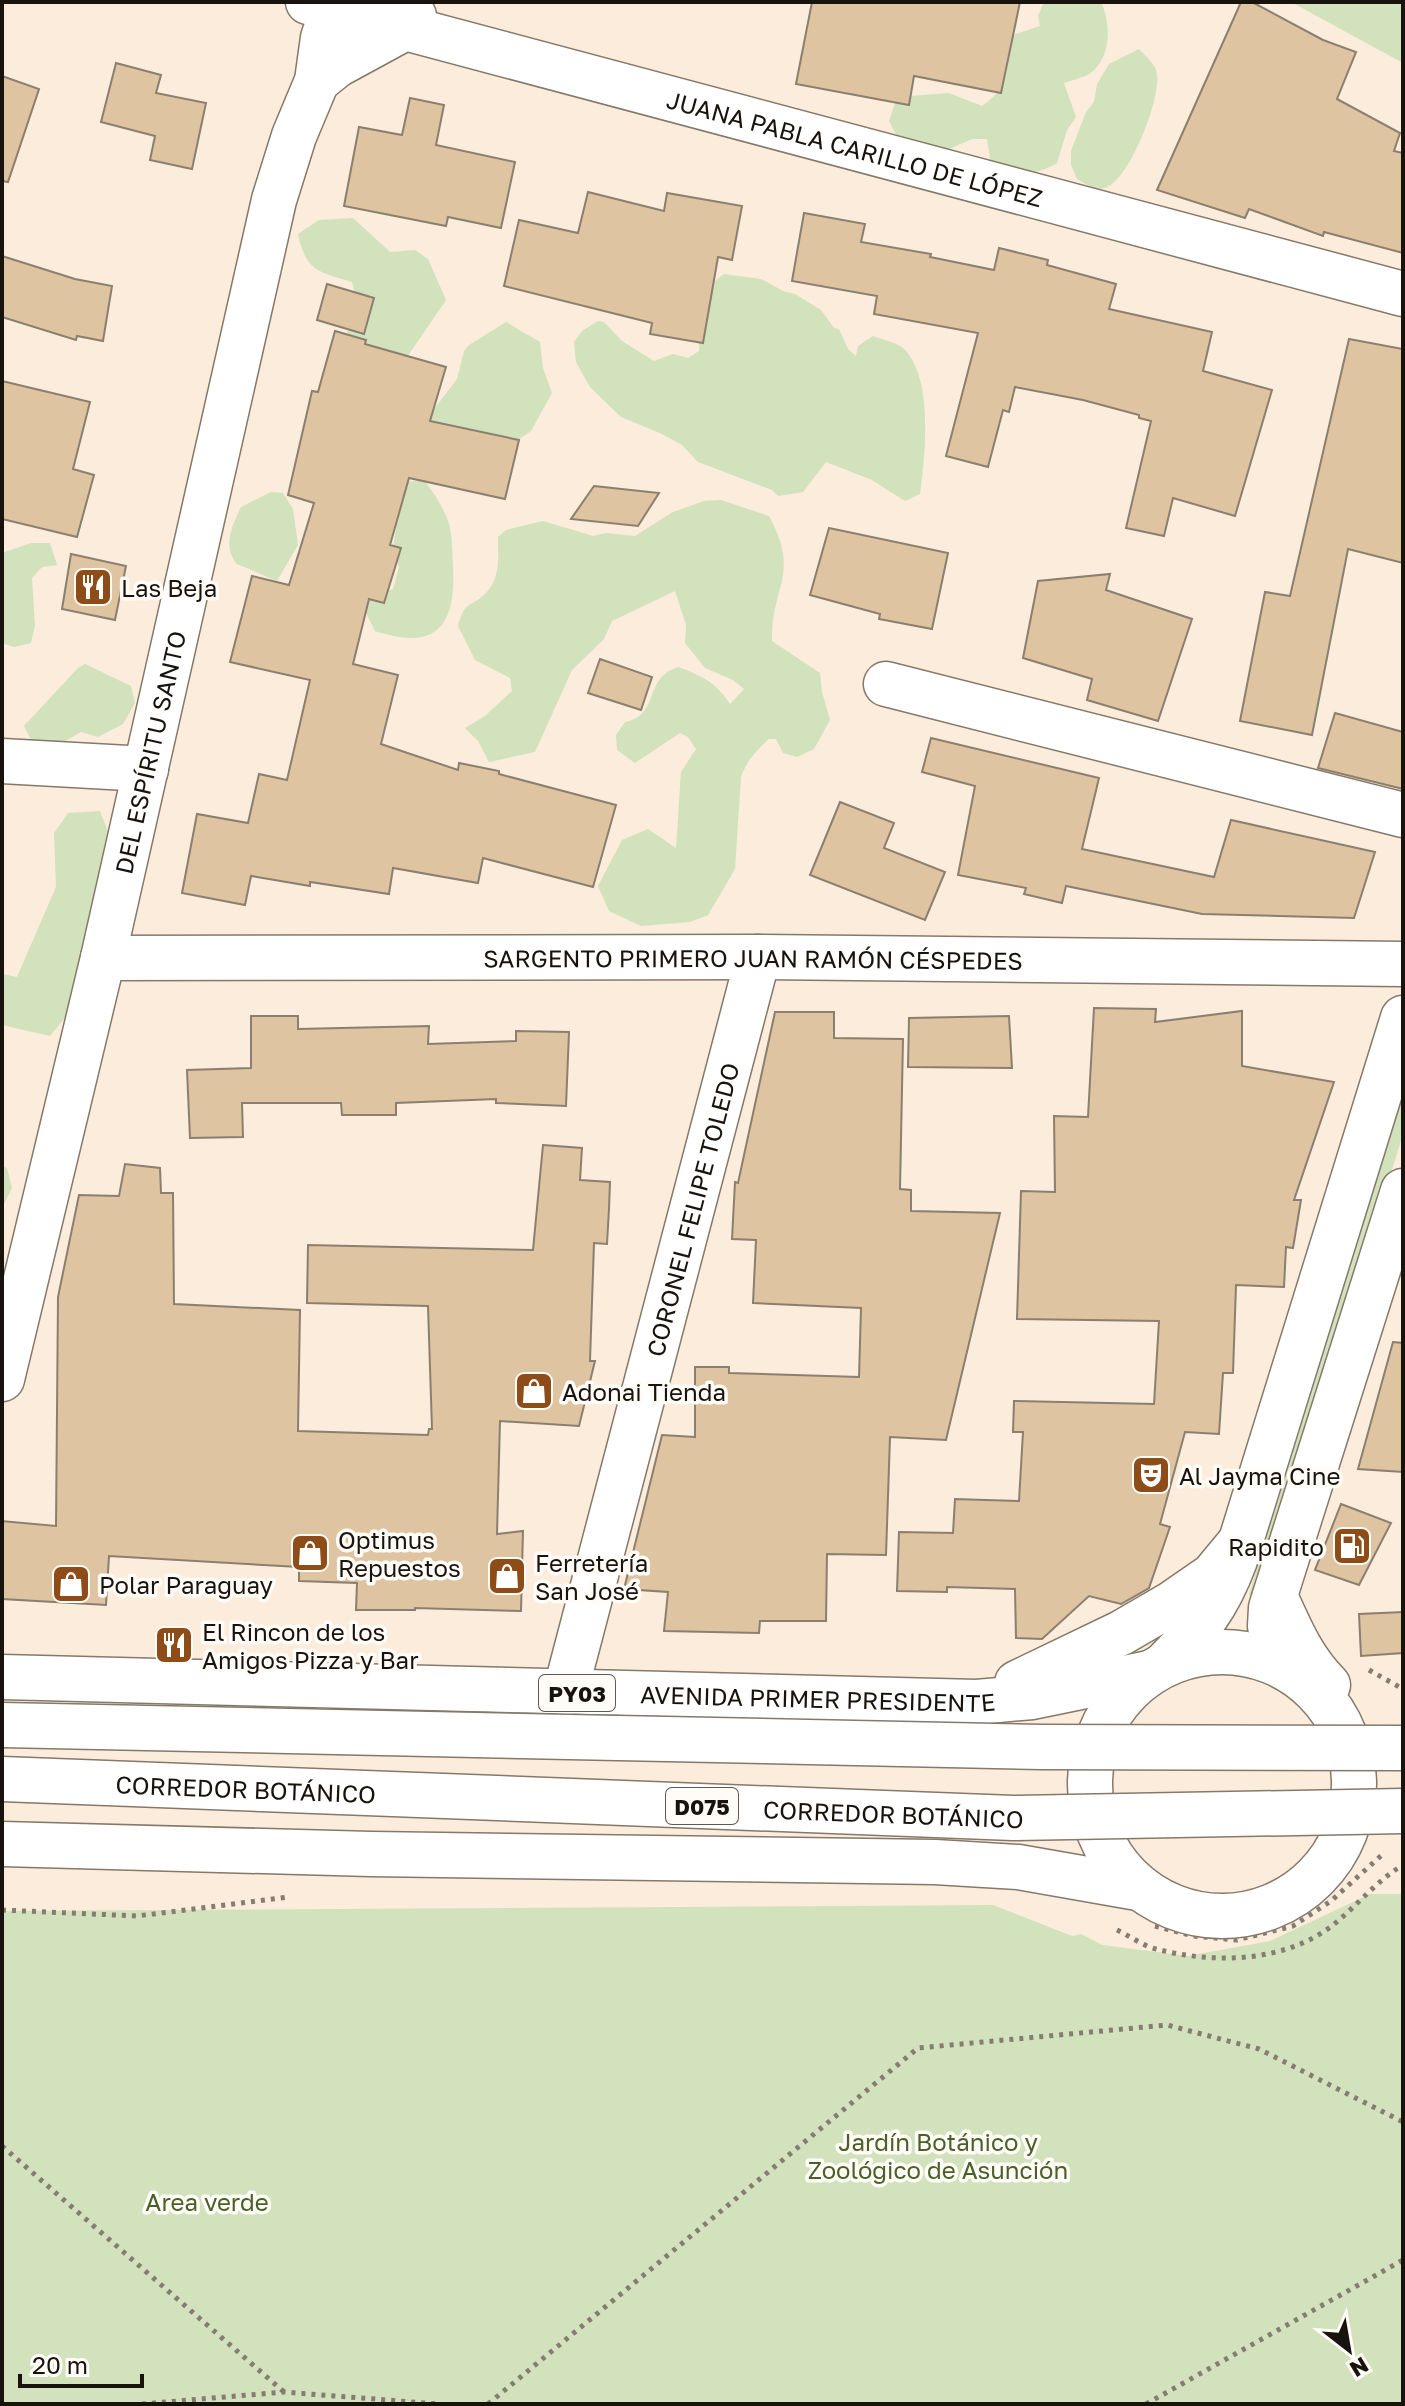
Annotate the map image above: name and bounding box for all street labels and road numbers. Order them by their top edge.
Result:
street label: JUANA PABLA CARILLO DE LÓPEZ [664,84,1046,212]
street label: DEL ESPÍRITU SANTO [108,628,191,876]
street label: SARGENTO PRIMERO JUAN RAMÓN CÉSPEDES [483,942,1023,974]
street label: CORONEL FELIPE TOLEDO [639,1059,744,1359]
road number: PY03 [539,1675,615,1711]
street label: AVENIDA PRIMER PRESIDENTE [640,1679,996,1717]
street label: CORREDOR BOTÁNICO [115,1769,377,1808]
road number: D075 [666,1788,738,1824]
street label: CORREDOR BOTÁNICO [763,1794,1024,1833]

